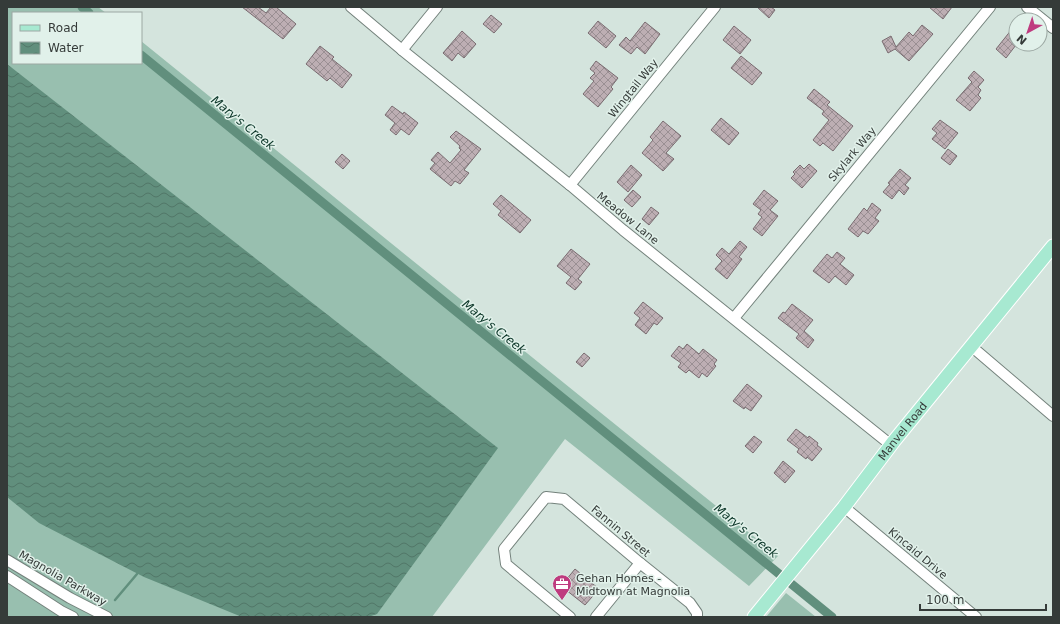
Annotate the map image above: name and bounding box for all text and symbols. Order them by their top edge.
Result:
legend [12,12,142,64]
north arrow [1008,12,1048,52]
text: Road [48,21,78,35]
text: N [1014,31,1030,47]
text: Water [48,41,84,55]
street label: Wingtail Way [606,56,661,120]
water label: Mary's Creek [208,93,279,154]
street label: Skylark Way [826,124,879,184]
street label: Meadow Lane [594,189,661,247]
water label: Mary's Creek [459,297,530,358]
street label: Manvel Road [876,400,930,463]
water label: Mary's Creek [711,501,782,562]
street label: Fannin Street [589,503,653,560]
street label: Kincaid Drive [886,525,950,582]
street label: Magnolia Parkway [17,548,109,609]
place label: Gehan Homes - Midtown at Magnolia [576,572,690,598]
office icon: Gehan Homes - Midtown at Magnolia [551,573,573,601]
scale bar [920,586,1046,612]
text: 100 m [926,593,964,607]

